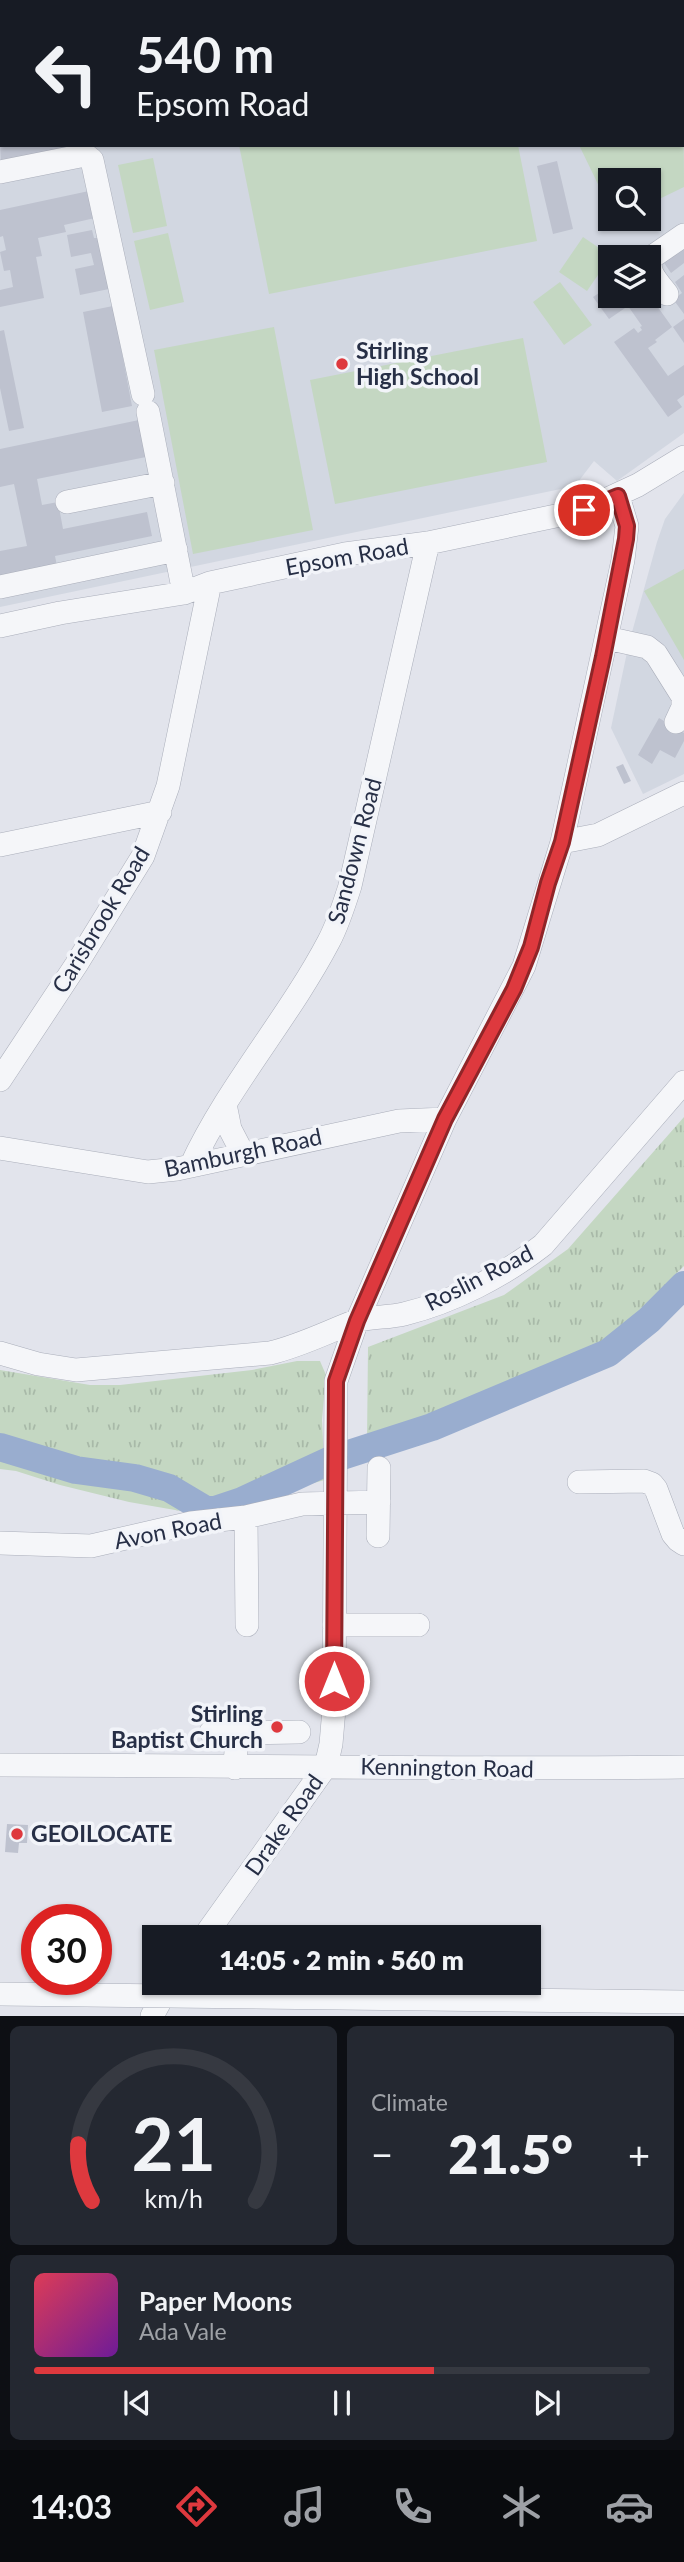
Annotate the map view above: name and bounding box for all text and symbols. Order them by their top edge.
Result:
text: 540 m [136,25,274,83]
icon: left [21,28,112,119]
text: Epsom Road [136,84,309,123]
map controls [598,168,661,308]
button: search [598,168,661,231]
button: layers [598,245,661,308]
place label: Stirling High School [356,336,479,390]
marker: Stirling High School [334,356,350,372]
pin [554,480,614,540]
icon: arrive [565,491,603,529]
street label: Epsom Road [283,531,411,581]
street label: Sandown Road [321,775,387,927]
street label: Carisbrook Road [45,841,155,998]
street label: Bamburgh Road [161,1122,324,1182]
street label: Roslin Road [420,1238,537,1316]
street label: Avon Road [112,1506,224,1554]
position arrow [297,1644,371,1718]
place label: Stirling Baptist Church [111,1699,263,1753]
marker: Stirling Baptist Church [269,1719,285,1735]
street label: Kennington Road [360,1751,534,1783]
street label: Drake Road [238,1768,328,1880]
place label: GEOILOCATE [31,1819,173,1847]
marker: GEOILOCATE [9,1826,25,1842]
speed limit sign: 30 [21,1904,112,1995]
text: 14:05 · 2 min · 560 m [219,1944,464,1976]
text: Climate [371,2088,448,2116]
text: 21 [131,2100,216,2188]
text: 21.5° [448,2123,573,2185]
text: − [371,2131,393,2177]
text: + [628,2131,650,2177]
text: km/h [144,2183,203,2213]
text: Paper Moons [139,2285,292,2317]
text: Ada Vale [139,2317,227,2345]
icon: previous [118,2384,156,2422]
icon: pause [323,2384,361,2422]
icon: next [528,2384,566,2422]
icon: directions [172,2482,221,2531]
icon: music [280,2482,329,2531]
icon: phone [388,2482,437,2531]
icon: climate [497,2482,546,2531]
icon: car [605,2482,654,2531]
text: 14:03 [30,2487,112,2526]

